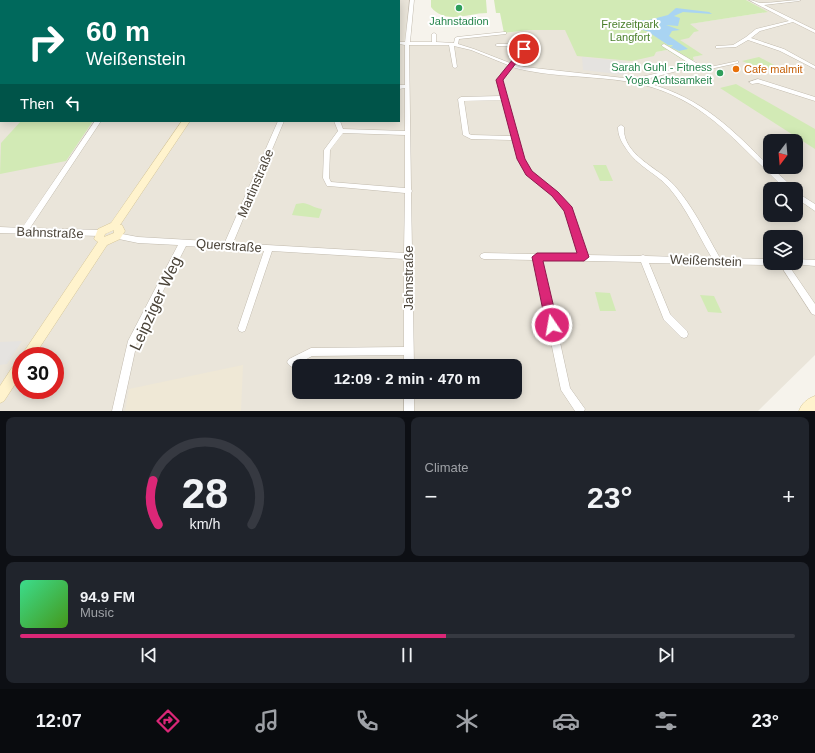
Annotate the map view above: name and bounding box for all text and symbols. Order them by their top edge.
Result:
marker: Jahnstadion [454,3,464,13]
place label: Jahnstadion [429,15,489,27]
icon: right [20,16,72,68]
text: 60 m [86,16,150,47]
park label: Freizeitpark Langfort [601,18,659,43]
pin [507,32,541,66]
icon: arrive [513,38,535,60]
text: Weißenstein [86,49,186,69]
place label: Sarah Guhl - Fitness Yoga Achtsamkeit [611,61,712,86]
place label: Cafe malmit [744,63,803,75]
marker: Cafe malmit [731,64,741,74]
marker: Sarah Guhl - Fitness Yoga Achtsamkeit [715,68,725,78]
icon: left [62,92,84,114]
text: Then [20,95,54,112]
north arrow [763,134,803,174]
map controls [763,134,803,270]
street label: Martinstraße [234,147,277,220]
button: search [763,182,803,222]
street label: Bahnstraße [16,224,84,241]
button: layers [763,230,803,270]
street label: Querstraße [196,236,262,255]
street label: Jahnstraße [401,245,416,311]
street label: Weißenstein [670,252,742,269]
street label: Leipziger Weg [126,253,185,353]
position arrow [531,304,573,346]
speed limit sign: 30 [12,347,64,399]
text: 12:09 · 2 min · 470 m [334,370,480,387]
text: Climate [425,460,469,475]
text: 28 [182,469,228,516]
text: 23° [587,481,632,514]
text: − [425,484,437,509]
text: + [782,484,795,509]
text: km/h [190,515,221,531]
text: 94.9 FM [80,588,135,605]
text: Music [80,605,114,620]
icon: previous [138,644,160,666]
icon: pause [396,644,418,666]
icon: next [655,644,677,666]
icon: directions [154,707,182,735]
icon: music [253,707,281,735]
icon: phone [353,707,381,735]
icon: climate [453,707,481,735]
icon: car [552,707,580,735]
icon: filters [652,707,680,735]
text: 12:07 [36,711,82,731]
text: 23° [752,711,779,731]

